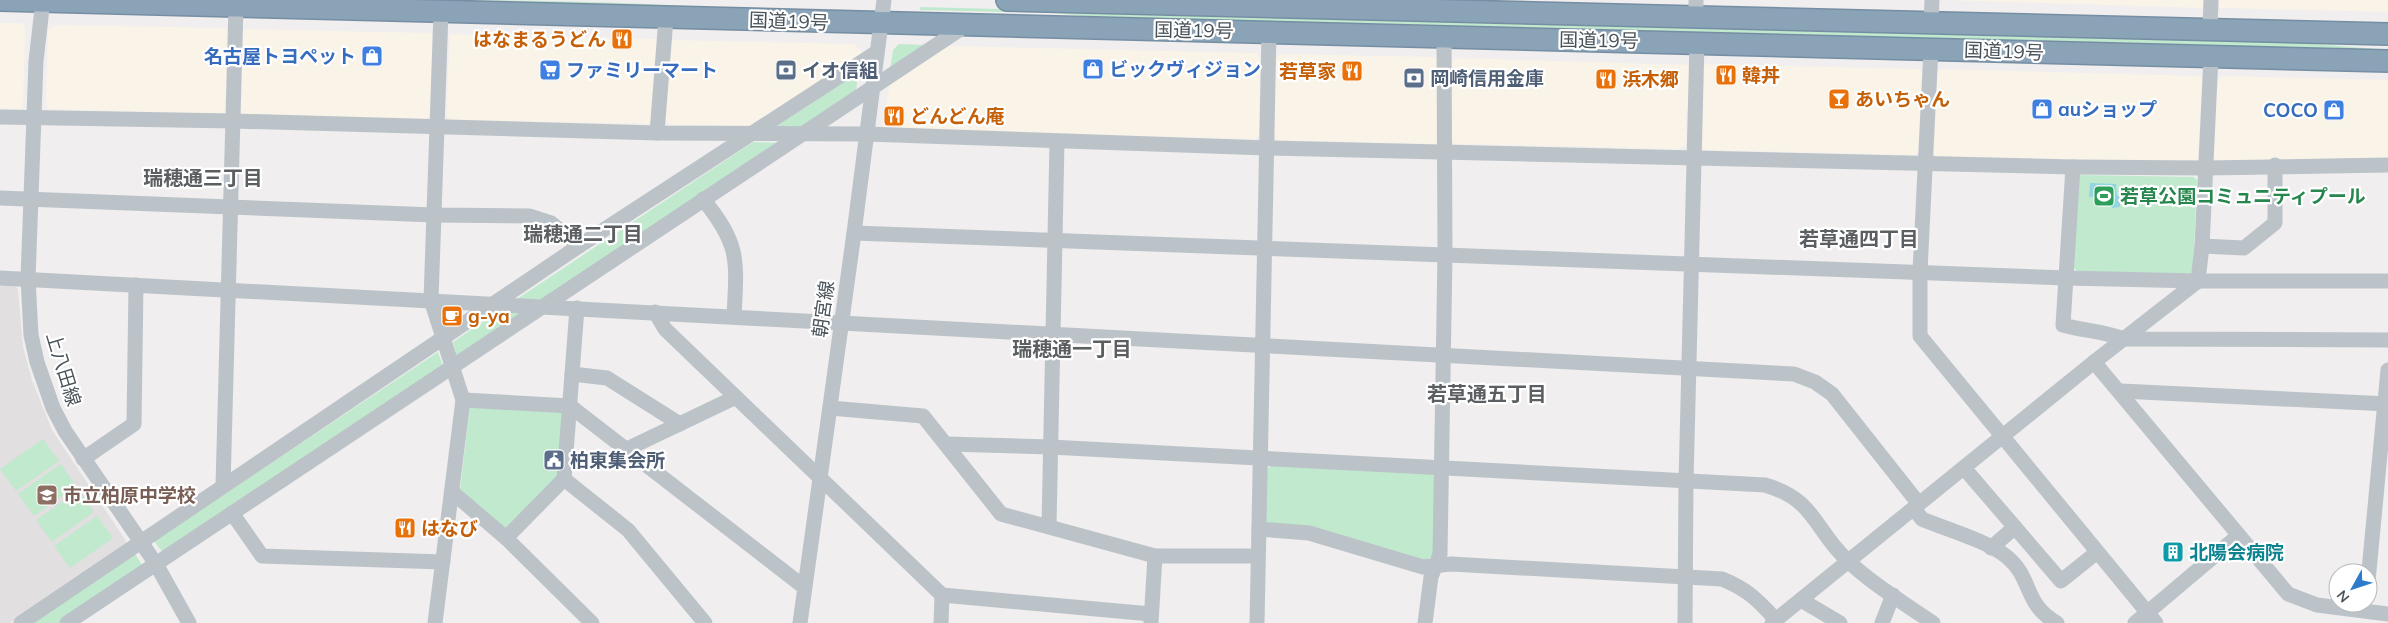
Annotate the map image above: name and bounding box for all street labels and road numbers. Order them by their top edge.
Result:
street label: 国道19号 [749,8,829,34]
street label: 国道19号 [1154,17,1234,43]
street label: 国道19号 [1559,27,1639,53]
street label: 国道19号 [1964,38,2044,64]
street label: 朝宮線 [807,279,839,339]
street label: 上八田線 [41,329,87,409]

